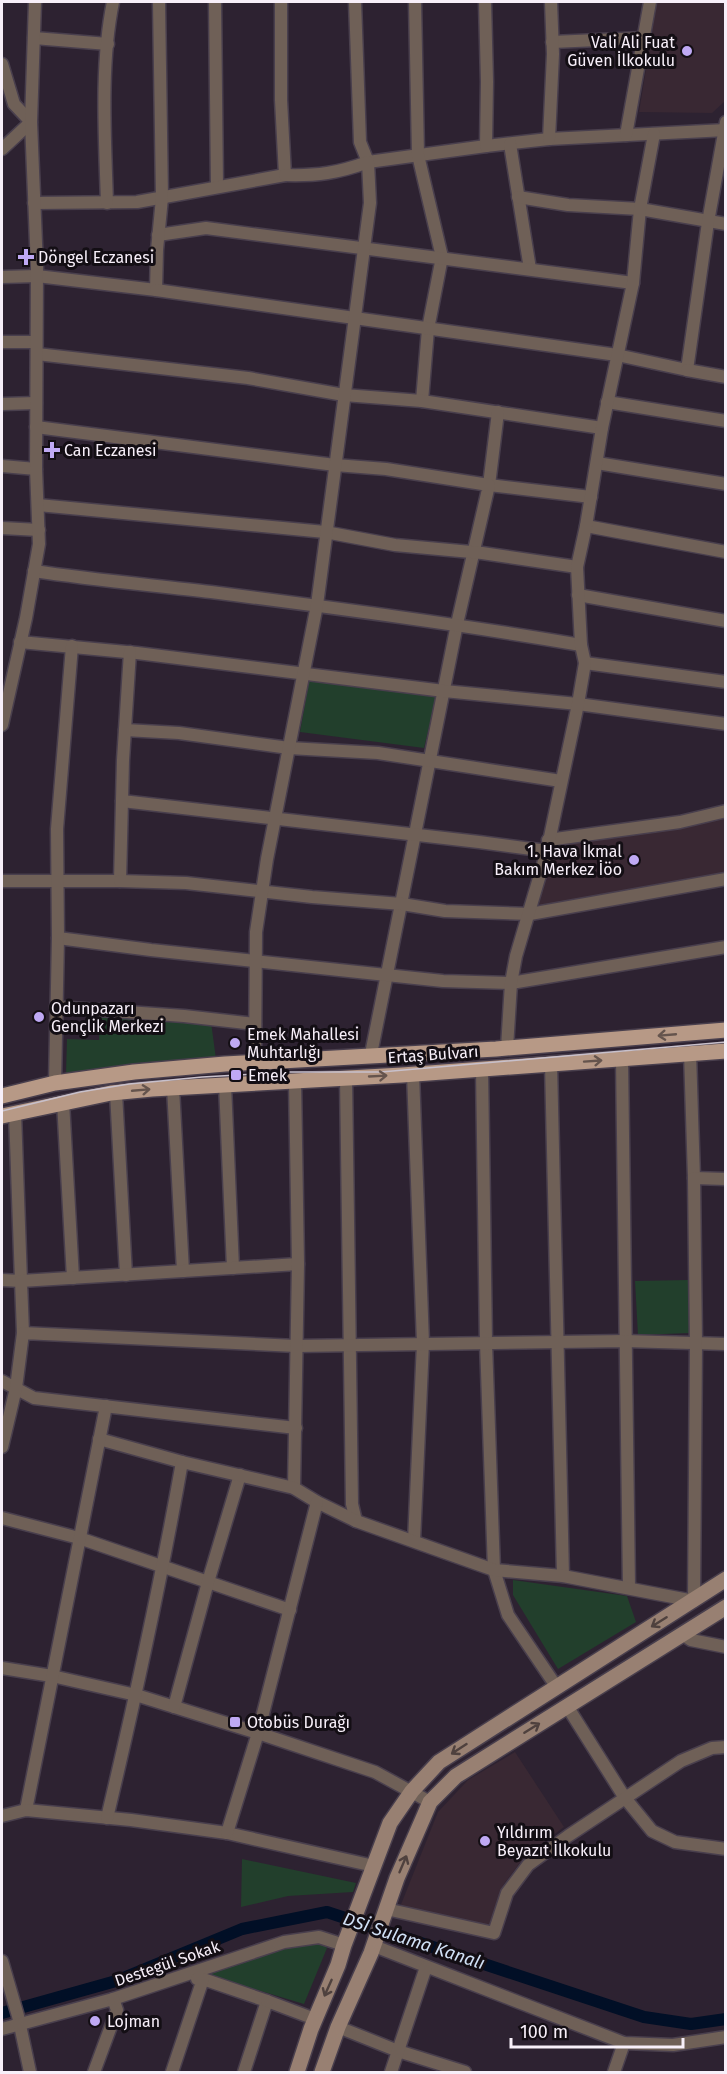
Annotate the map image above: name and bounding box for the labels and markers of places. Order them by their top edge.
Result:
place label: Vali Ali Fuat Güven İlkokulu [567,33,675,70]
marker: Vali Ali Fuat Güven İlkokulu [680,44,694,58]
place label: Döngel Eczanesi [38,248,154,267]
marker: Döngel Eczanesi [19,250,33,264]
place label: Can Eczanesi [64,441,157,460]
marker: Can Eczanesi [45,443,59,457]
place label: 1. Hava İkmal Bakım Merkez İöo [494,841,622,879]
marker: 1. Hava İkmal Bakım Merkez İöo [627,853,641,867]
place label: Odunpazarı Gençlik Merkezi [51,999,164,1037]
marker: Odunpazarı Gençlik Merkezi [32,1010,46,1024]
place label: Emek Mahallesi Muhtarlığı [247,1025,359,1062]
marker: Emek Mahallesi Muhtarlığı [228,1036,242,1050]
place label: Emek [248,1066,288,1085]
marker: Emek [229,1068,243,1082]
place label: Otobüs Durağı [247,1713,350,1732]
marker: Otobüs Durağı [228,1715,242,1729]
place label: Yıldırım Beyazıt İlkokulu [497,1823,611,1860]
marker: Yıldırım Beyazıt İlkokulu [478,1834,492,1848]
place label: Lojman [107,2012,160,2031]
marker: Lojman [88,2014,102,2028]

